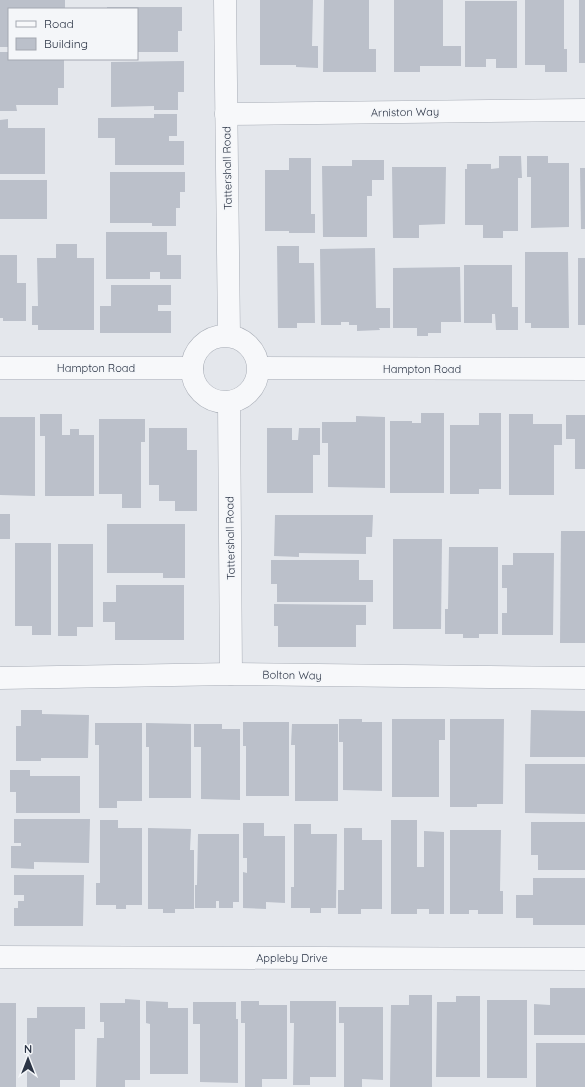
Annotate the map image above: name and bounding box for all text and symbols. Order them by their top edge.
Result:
legend [8,8,138,60]
text: Road [44,16,74,31]
text: Building [44,36,88,51]
street label: Arniston Way [371,104,439,120]
street label: Tattershall Road [219,126,235,210]
street label: Hampton Road [57,361,135,375]
street label: Hampton Road [383,362,461,376]
street label: Tattershall Road [222,496,238,580]
street label: Bolton Way [262,667,322,683]
street label: Appleby Drive [256,951,328,965]
north arrow [8,1039,48,1079]
text: N [24,1042,32,1056]

